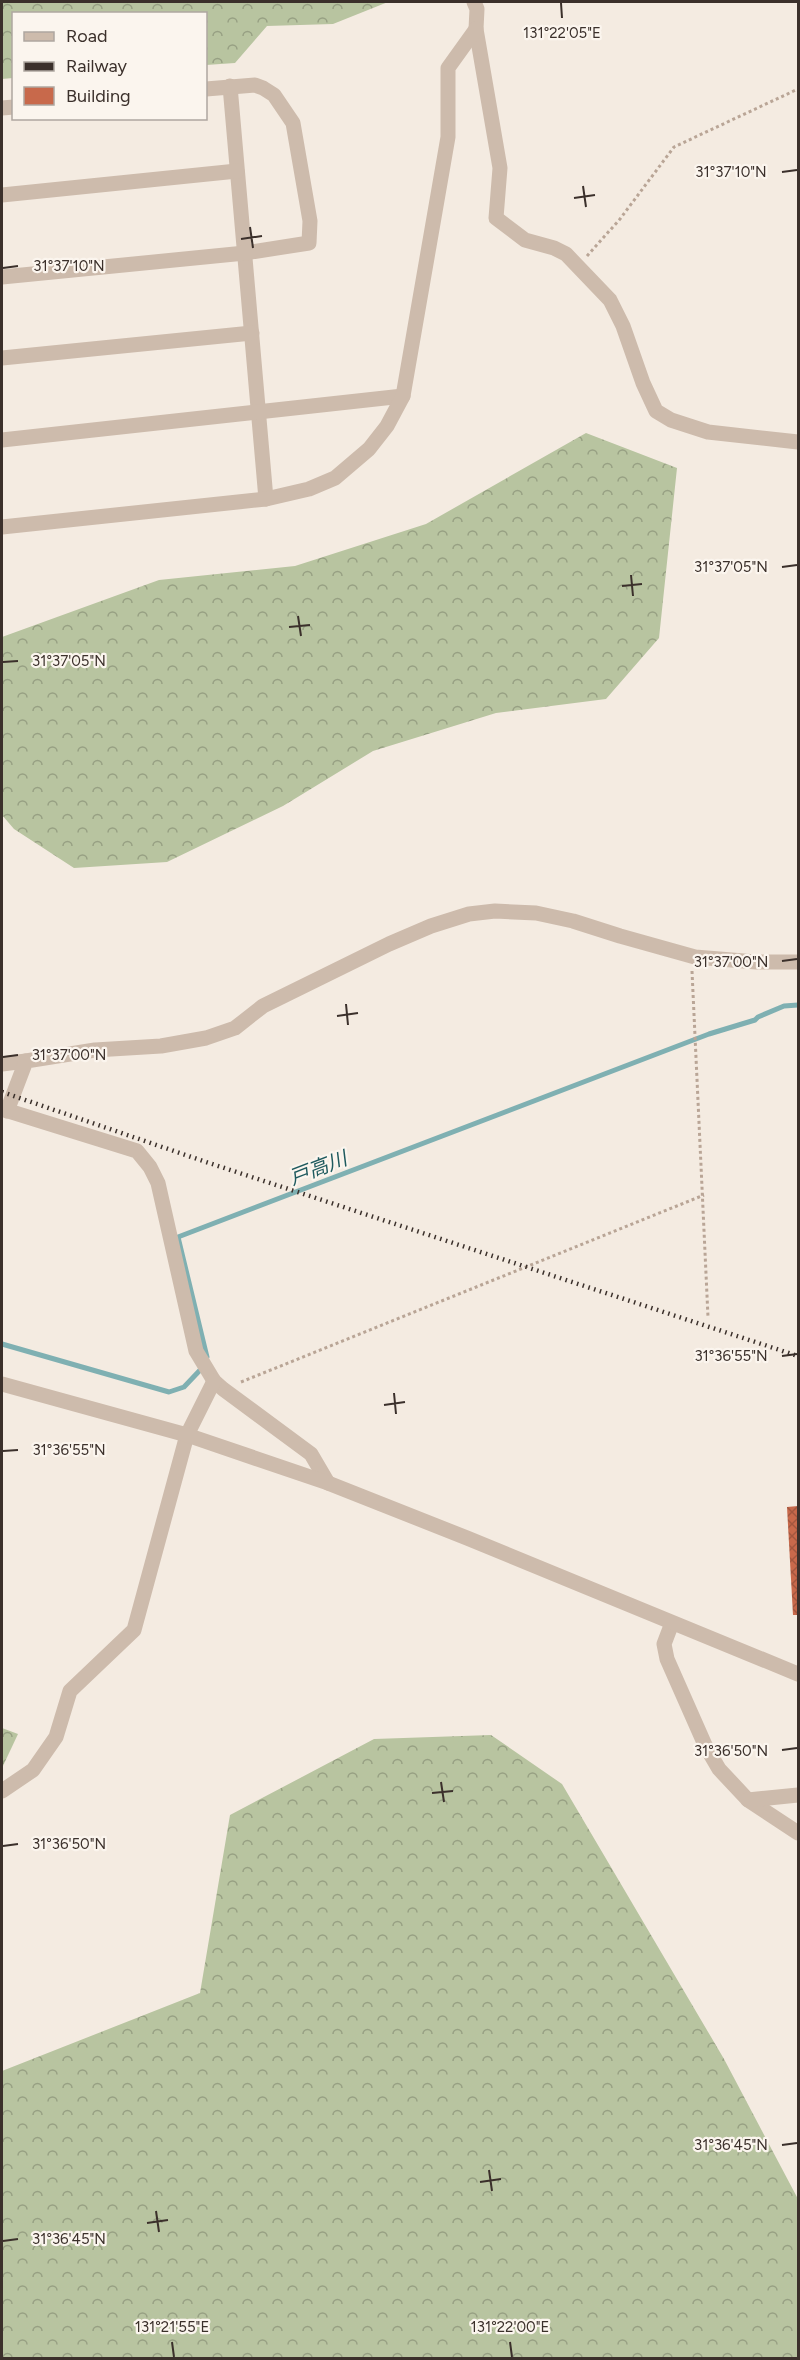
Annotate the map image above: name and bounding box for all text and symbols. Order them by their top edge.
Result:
legend [12,12,207,120]
text: 131°22'05"E [523,24,601,42]
text: Road [66,25,107,47]
text: Railway [66,55,128,77]
text: Building [66,85,131,107]
text: 31°37'10"N [695,163,767,181]
text: 31°37'10"N [33,257,105,275]
text: 31°37'05"N [694,558,768,576]
text: 31°37'05"N [32,652,106,670]
text: 31°37'00"N [694,953,768,971]
text: 31°37'00"N [32,1046,106,1064]
water label: 戸高川 [286,1145,352,1190]
text: 31°36'55"N [694,1347,768,1365]
text: 31°36'55"N [32,1441,106,1459]
text: 31°36'50"N [694,1742,768,1760]
text: 31°36'50"N [32,1835,106,1853]
text: 31°36'45"N [694,2136,768,2154]
text: 31°36'45"N [32,2230,106,2248]
text: 131°21'55"E [135,2318,209,2336]
text: 131°22'00"E [471,2318,549,2336]

